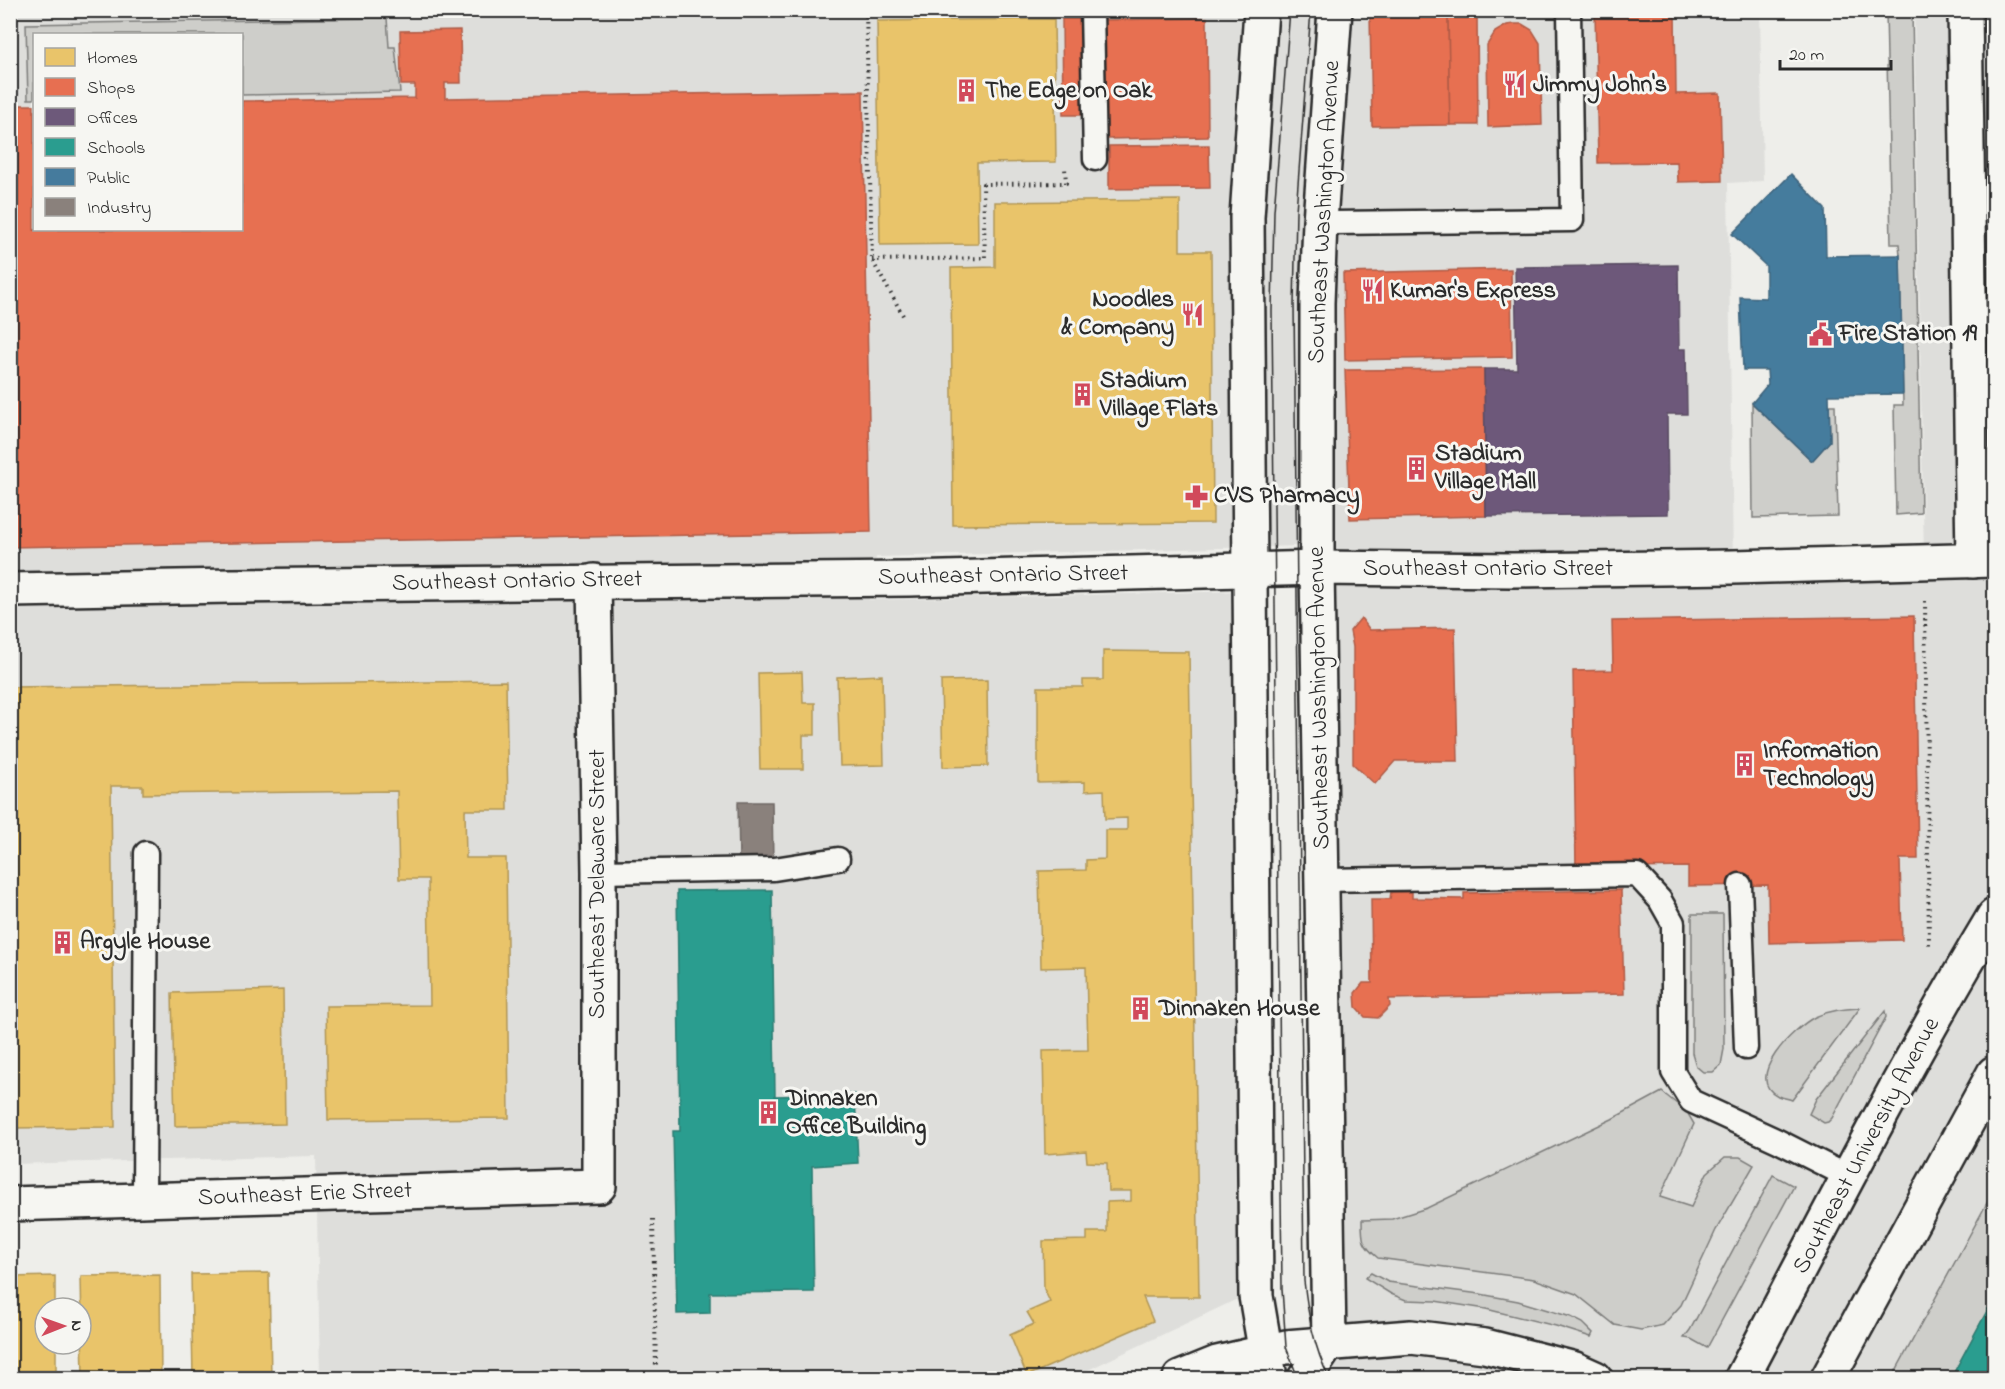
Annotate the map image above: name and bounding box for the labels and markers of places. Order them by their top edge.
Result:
place label: Jimmy John's [1533,68,1667,104]
restaurant icon: Jimmy John's [1502,72,1528,98]
place label: The Edge on Oak [985,74,1153,110]
building icon: The Edge on Oak [954,78,980,104]
place label: Kumar's Express [1390,274,1556,309]
restaurant icon: Kumar's Express [1359,278,1385,304]
place label: Noodles & Company [1061,283,1174,347]
restaurant icon: Noodles & Company [1179,301,1205,327]
place label: Fire Station 19 [1838,317,1978,352]
public building icon: Fire Station 19 [1808,321,1834,347]
place label: Stadium Village Flats [1099,364,1218,428]
building icon: Stadium Village Flats [1069,382,1095,408]
place label: Stadium Village Mall [1434,437,1536,501]
building icon: Stadium Village Mall [1404,455,1430,481]
place label: CVS Pharmacy [1214,479,1360,515]
pharmacy icon: CVS Pharmacy [1183,483,1209,509]
place label: Information Technology [1763,734,1879,798]
building icon: Information Technology [1732,752,1758,778]
place label: Argyle House [80,925,211,961]
building icon: Argyle House [49,929,75,955]
place label: Dinnaken House [1158,992,1321,1027]
building icon: Dinnaken House [1128,996,1154,1022]
place label: Dinnaken Office Building [785,1082,926,1146]
building icon: Dinnaken Office Building [755,1100,781,1126]

